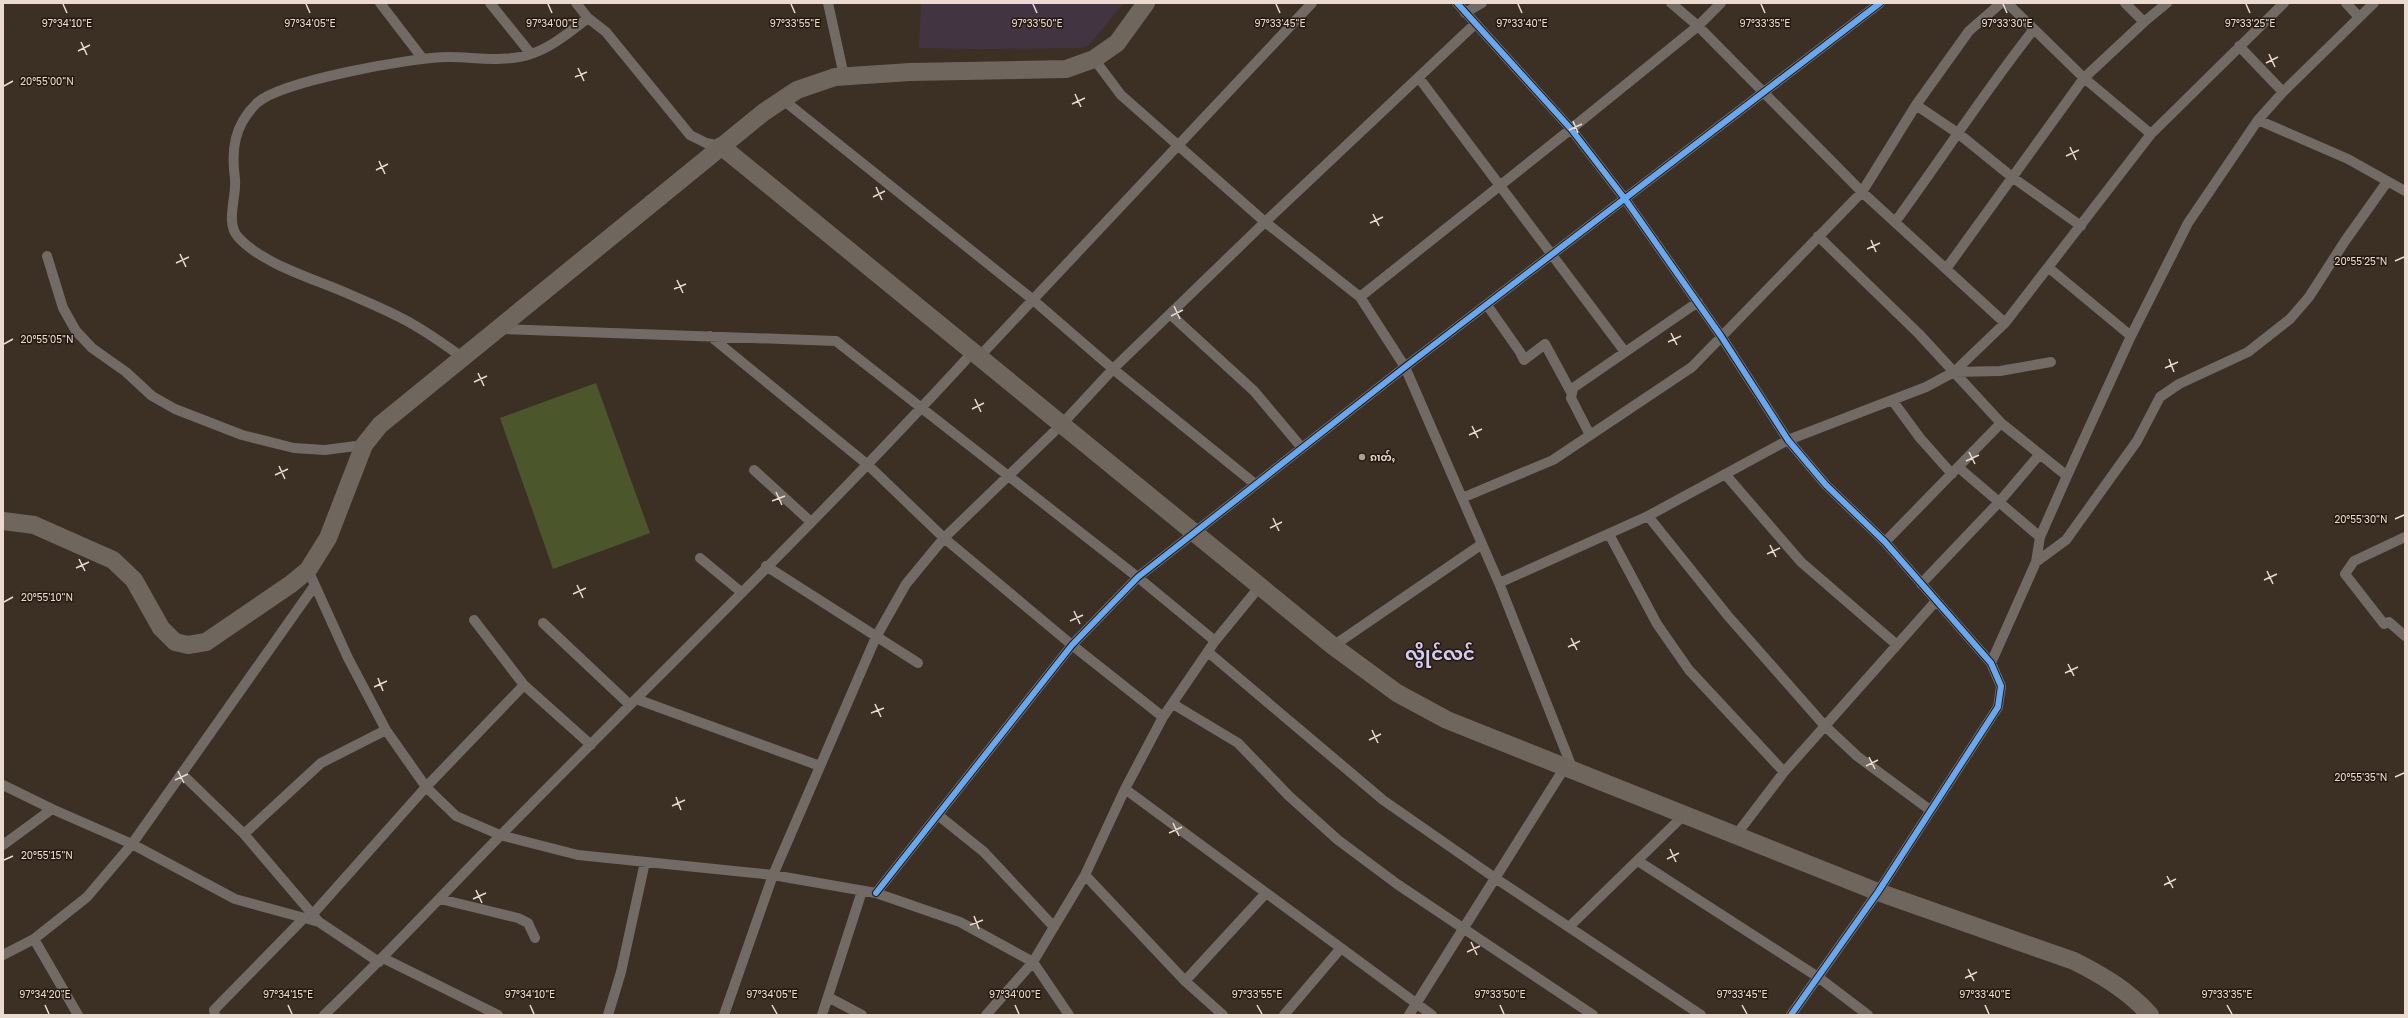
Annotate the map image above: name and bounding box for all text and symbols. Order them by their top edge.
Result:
text: 97°34'10"E [42,17,92,29]
text: 97°34'05"E [284,17,336,29]
text: 97°34'00"E [526,17,578,29]
text: 97°33'55"E [770,17,820,29]
text: 97°33'50"E [1011,17,1063,29]
text: 97°33'45"E [1254,17,1306,29]
text: 97°33'40"E [1496,17,1548,29]
text: 97°33'35"E [1740,17,1790,29]
text: 97°33'30"E [1981,17,2033,29]
text: 97°33'25"E [2225,17,2275,29]
text: 20°55'00"N [20,75,74,87]
text: 20°55'25"N [2335,255,2387,267]
text: 20°55'05"N [20,333,74,345]
place label: ၵၢတ်ႇ [1370,450,1396,463]
marker: ၵၢတ်ႇ [1357,452,1367,462]
text: 20°55'30"N [2334,513,2388,525]
text: 20°55'10"N [21,591,73,603]
district label: လွိုင်လင် [1405,642,1475,668]
text: 20°55'35"N [2335,771,2387,783]
text: 20°55'15"N [21,849,73,861]
text: 97°34'20"E [19,988,71,1000]
text: 97°34'15"E [263,988,313,1000]
text: 97°34'10"E [505,988,555,1000]
text: 97°34'05"E [746,988,798,1000]
text: 97°34'00"E [989,988,1041,1000]
text: 97°33'55"E [1232,988,1282,1000]
text: 97°33'50"E [1474,988,1526,1000]
text: 97°33'45"E [1716,988,1768,1000]
text: 97°33'40"E [1959,988,2011,1000]
text: 97°33'35"E [2202,988,2252,1000]

